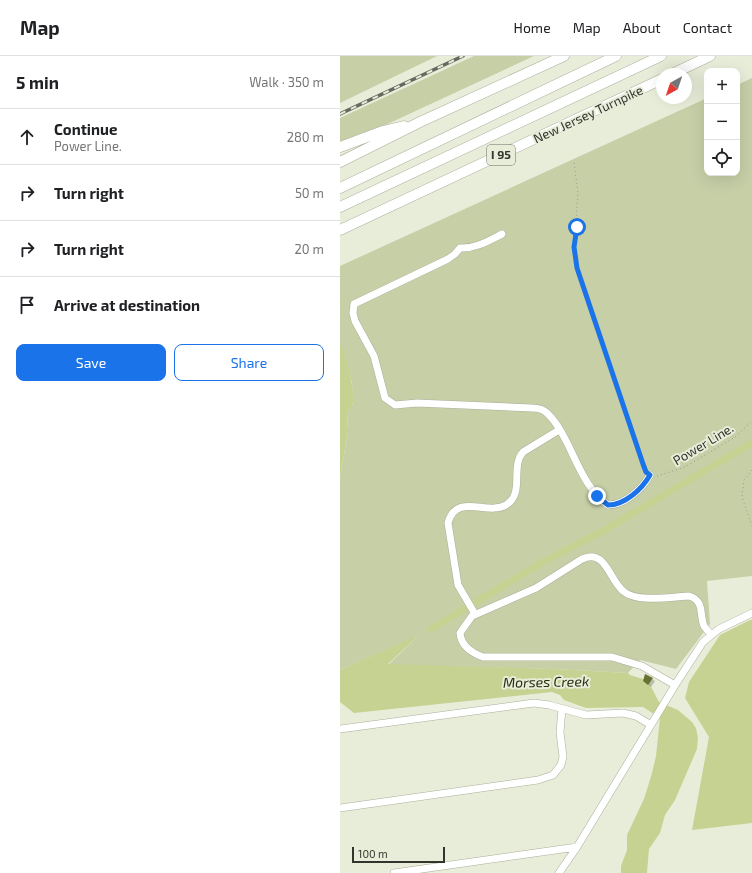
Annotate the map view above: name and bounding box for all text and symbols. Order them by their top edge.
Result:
text: Map [20,16,60,39]
text: Home [514,19,551,36]
text: Map [573,19,601,36]
text: About [623,19,661,36]
text: Contact [683,19,732,36]
north arrow [656,68,692,104]
map controls [704,68,740,176]
button: + [704,68,740,104]
text: 5 min [16,72,59,92]
text: Walk · 350 m [249,74,324,90]
street label: New Jersey Turnpike [531,82,645,146]
button: − [704,104,740,140]
text: Continue [54,120,117,138]
icon: ahead [16,126,38,148]
text: 280 m [287,129,324,145]
text: Power Line. [54,138,122,154]
button: locate [704,140,740,176]
road number: I 95 [487,145,515,165]
icon: right [16,182,38,204]
text: Turn right [54,184,124,202]
text: 50 m [295,185,324,201]
route start [568,218,586,236]
icon: right [16,238,38,260]
text: Turn right [54,240,124,258]
text: 20 m [295,241,324,257]
icon: arrive [16,294,38,316]
text: Arrive at destination [54,296,200,314]
button: Save [16,344,166,381]
button: Share [174,344,324,381]
street label: Power Line. [670,420,736,468]
route end [588,487,606,505]
water label: Morses Creek [503,672,589,691]
scale bar [352,845,445,864]
text: 100 m [358,847,388,860]

